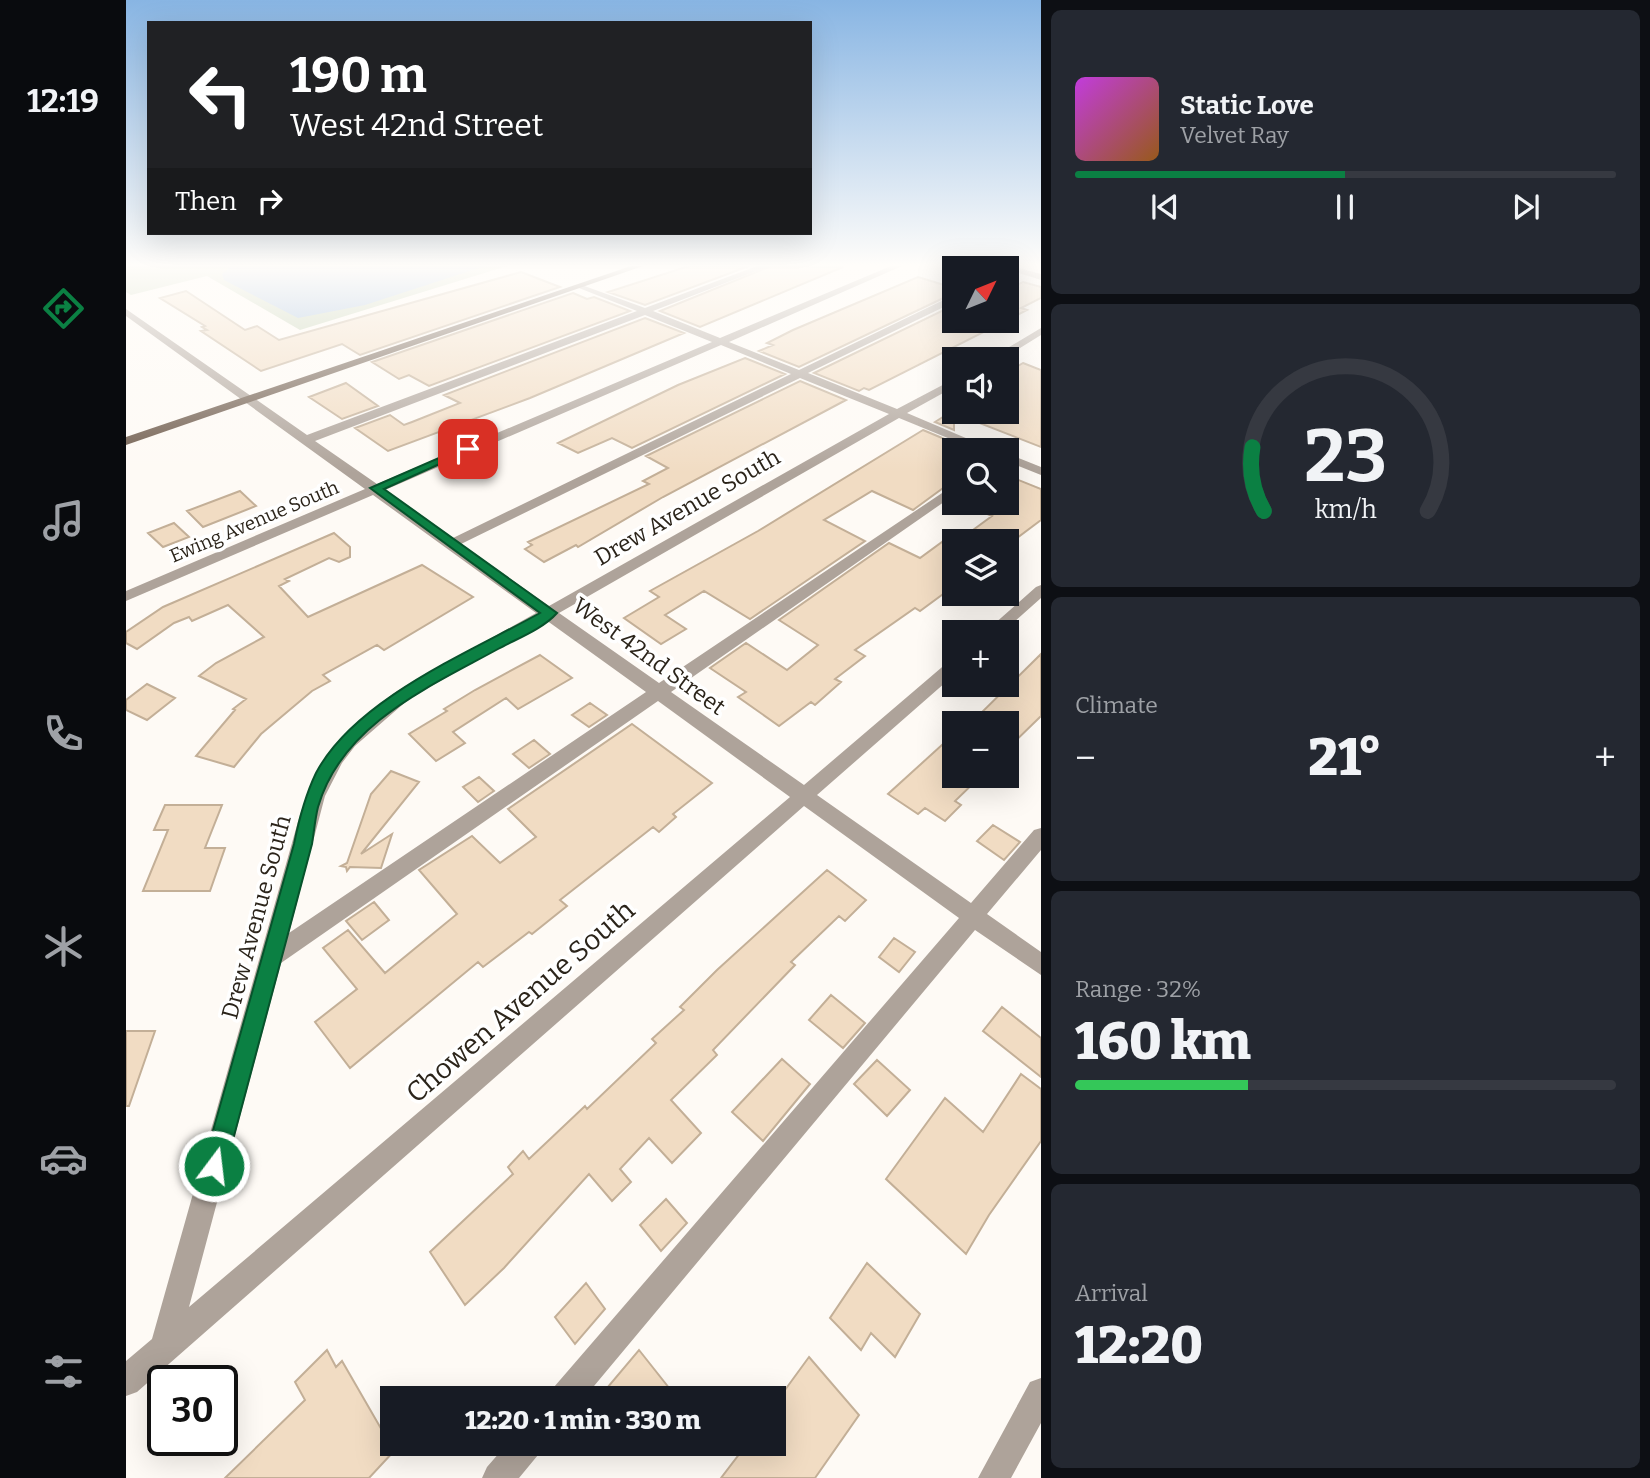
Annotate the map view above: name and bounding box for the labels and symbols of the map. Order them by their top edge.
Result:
north arrow [942,256,1018,332]
pin [438,419,498,479]
street label: Drew Avenue South [589,442,785,572]
street label: Ewing Avenue South [166,475,342,567]
street label: West 42nd Street [567,591,731,721]
street label: Drew Avenue South [215,812,297,1022]
street label: Chowen Avenue South [399,893,641,1110]
position arrow [177,1129,251,1203]
speed limit sign: 30 [147,1365,238,1456]

